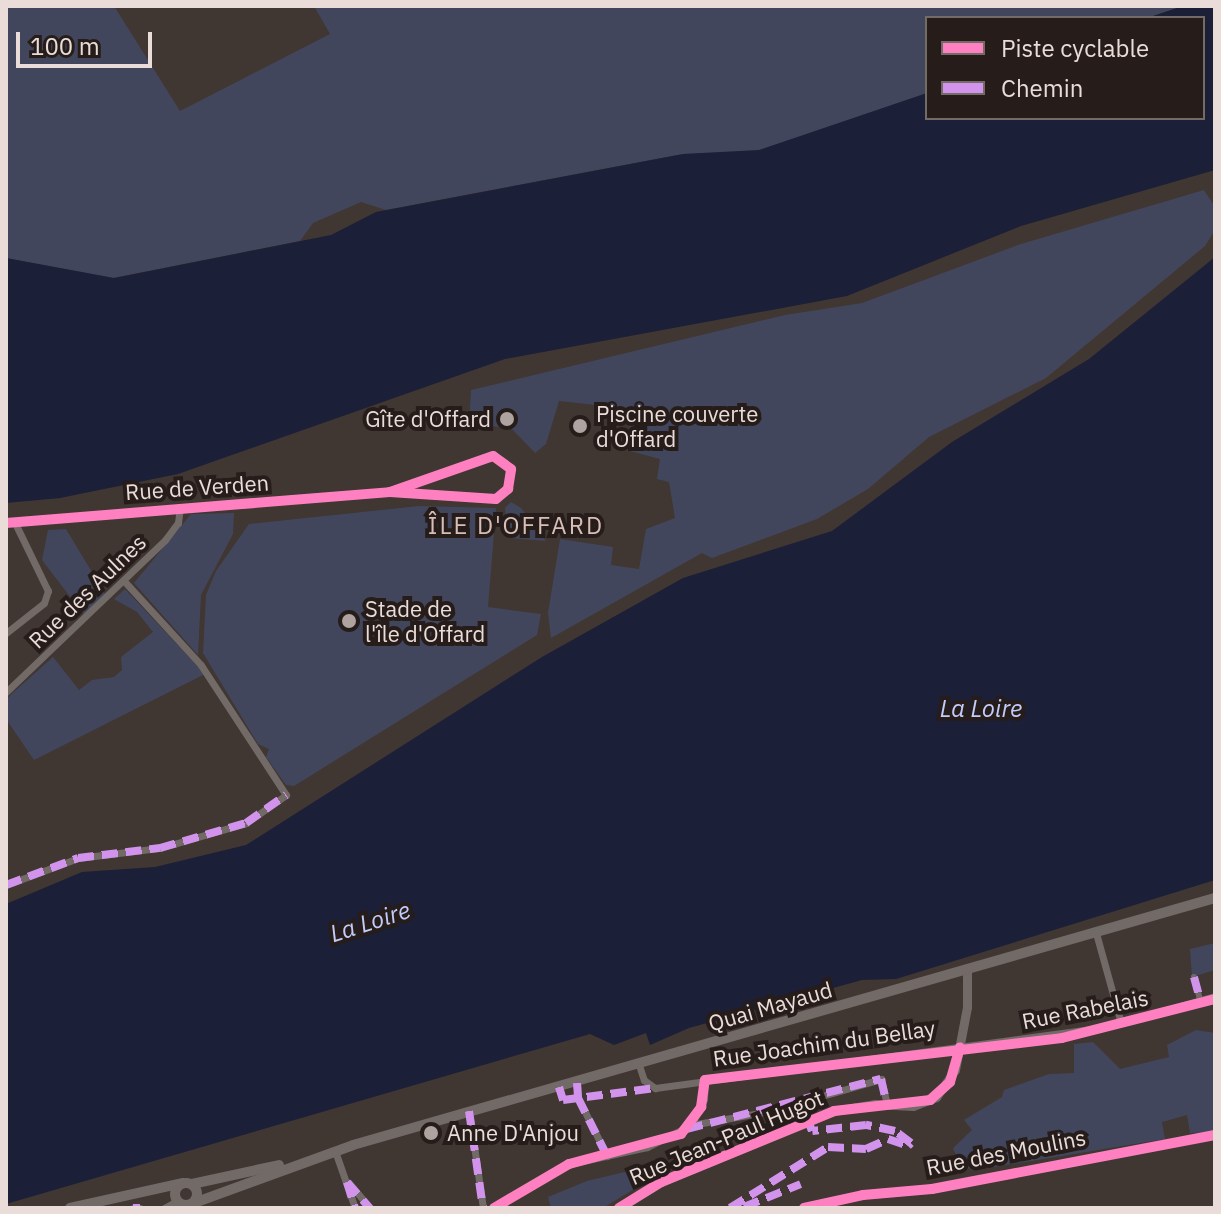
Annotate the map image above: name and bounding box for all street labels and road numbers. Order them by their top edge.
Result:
street label: Rue de Verden [124,469,270,505]
street label: Rue des Aulnes [23,529,151,653]
street label: Quai Mayaud [705,976,835,1036]
street label: Rue Rabelais [1020,984,1150,1034]
street label: Rue Joachim du Bellay [711,1014,937,1072]
street label: Rue Jean-Paul Hugot [625,1084,827,1190]
street label: Rue des Moulins [924,1124,1088,1180]

